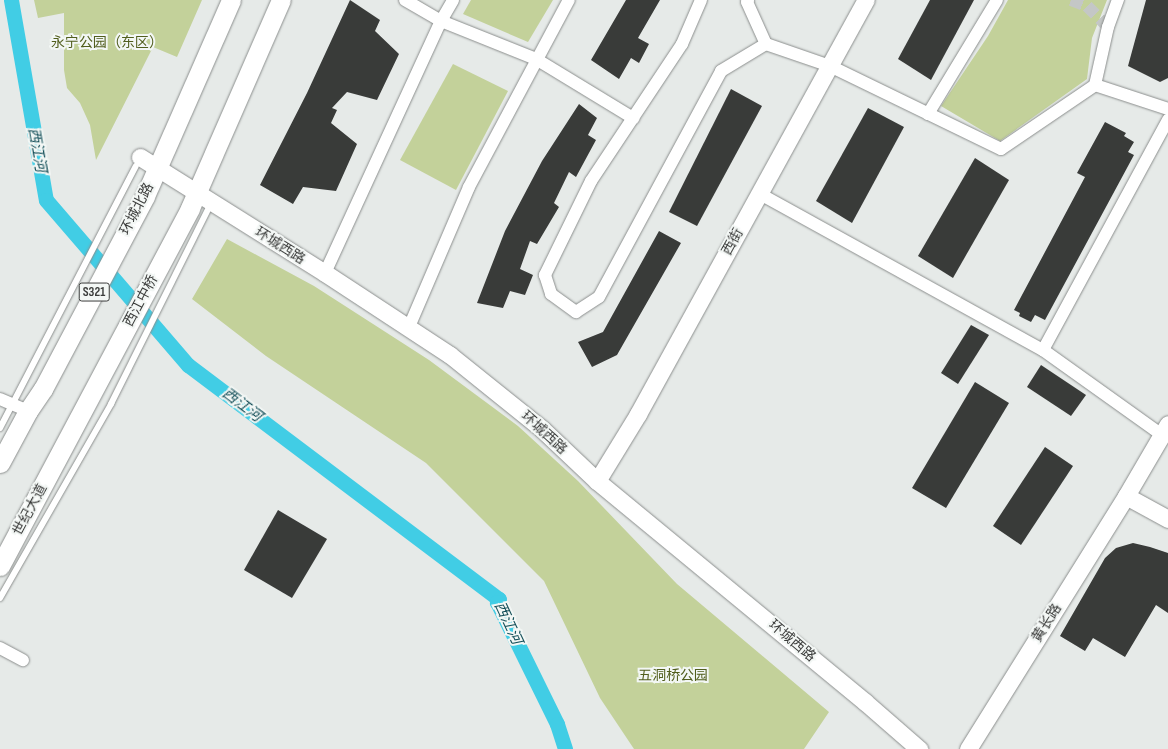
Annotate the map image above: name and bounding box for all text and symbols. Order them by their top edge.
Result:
park label: 永宁公园（东区） [51,35,163,51]
water label: 西江河 [24,126,50,174]
street label: 环城北路 [117,180,157,238]
street label: 环城西路 [252,224,308,268]
street label: 西街 [719,226,747,258]
street label: 西江中桥 [120,272,162,330]
road number: S321 [78,281,110,303]
water label: 西江河 [219,384,265,426]
street label: 环城西路 [518,408,570,458]
street label: 世纪大道 [9,481,51,539]
water label: 西江河 [490,599,526,647]
street label: 黄长路 [1029,601,1065,645]
street label: 环城西路 [765,617,819,665]
park label: 五洞桥公园 [638,668,708,684]

